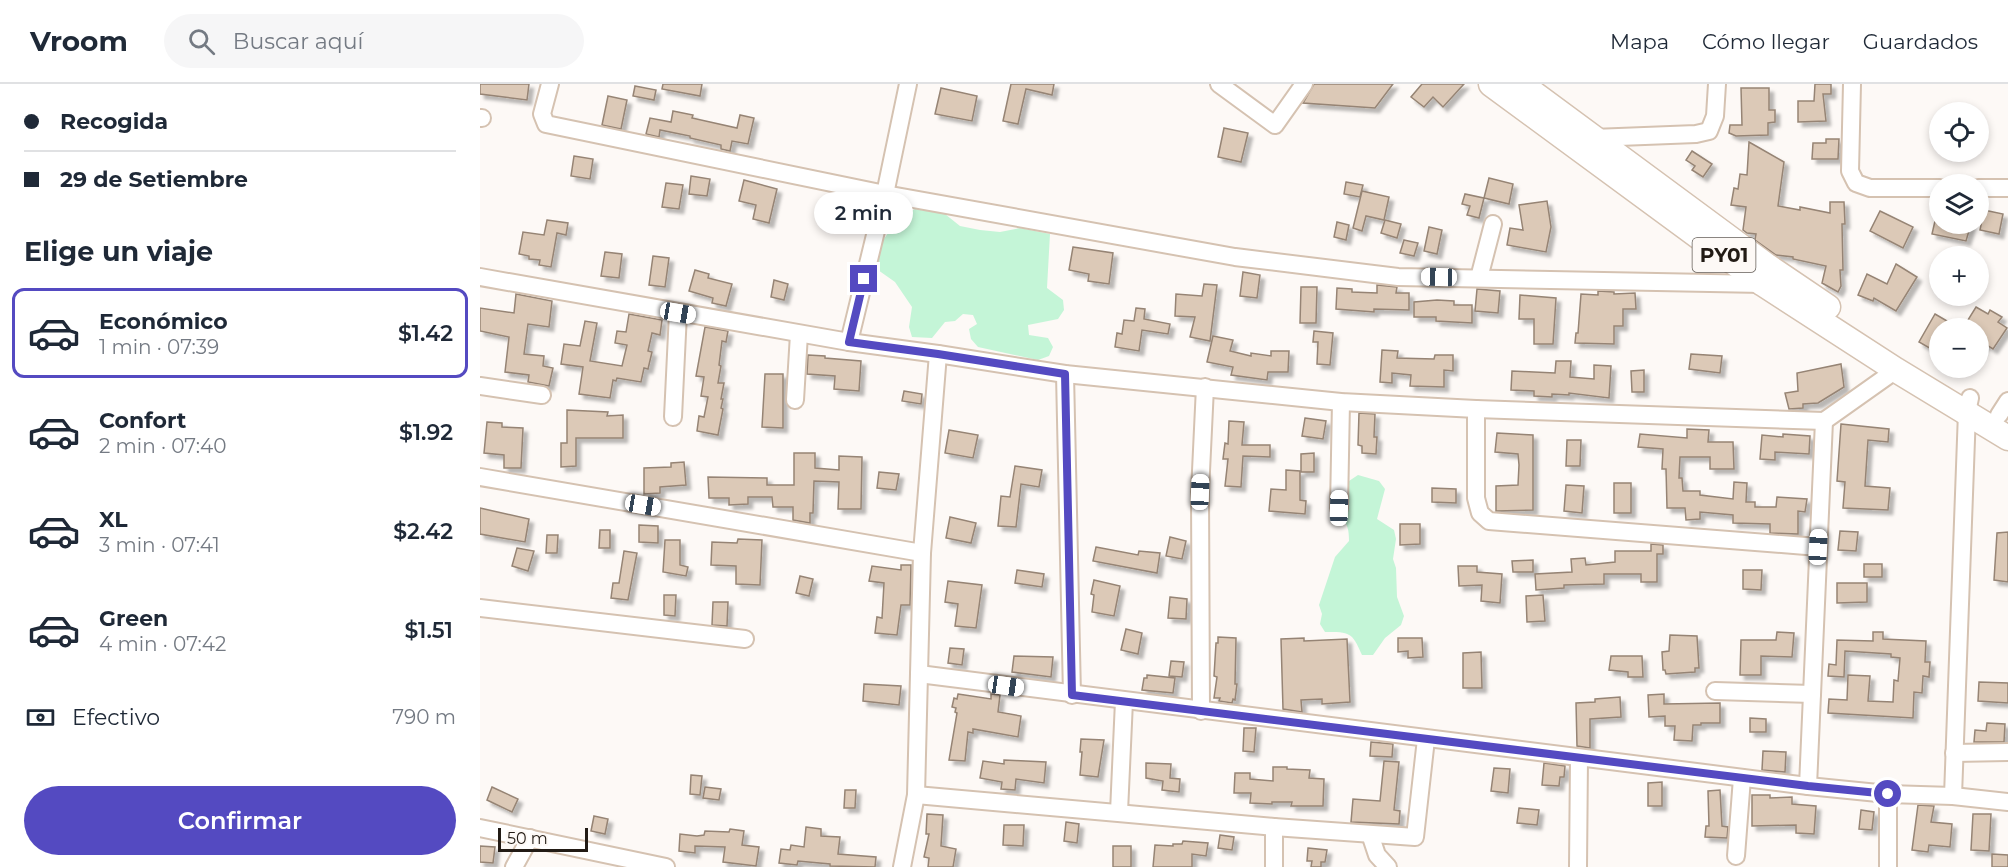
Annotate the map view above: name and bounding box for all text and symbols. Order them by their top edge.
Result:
search box [164,14,584,68]
text: Vroom [30,24,128,58]
icon: search [185,25,218,58]
text: Buscar aquí [233,28,363,55]
text: Mapa [1610,29,1669,54]
text: Cómo llegar [1702,29,1830,54]
text: Guardados [1863,29,1978,54]
map controls [1929,102,1989,378]
button: locate [1929,102,1989,162]
text: Recogida [60,108,168,135]
text: 29 de Setiembre [60,166,248,193]
button: layers [1929,174,1989,234]
callout: 2 min [814,192,914,234]
text: 2 min [835,201,892,225]
text: Elige un viaje [24,235,213,268]
road number: PY01 [1692,238,1756,272]
button: + [1929,246,1989,306]
route end [850,265,877,292]
car [1421,268,1457,286]
car [659,301,697,325]
icon: car [27,306,81,360]
text: Económico [99,308,228,335]
button: − [1929,318,1989,378]
text: $1.42 [398,320,453,347]
text: 1 min · 07:39 [99,335,219,359]
icon: car [27,405,81,459]
text: Confort [99,407,186,434]
text: $1.92 [399,419,453,446]
text: 2 min · 07:40 [99,434,226,458]
car [1190,474,1210,510]
car [1330,490,1348,526]
car [624,493,662,517]
icon: car [27,504,81,558]
text: XL [99,506,128,533]
text: $2.42 [393,518,453,545]
car [1808,529,1828,565]
text: 3 min · 07:41 [99,533,220,557]
icon: car [27,603,81,657]
text: Green [99,605,168,632]
text: $1.51 [404,617,453,644]
text: 4 min · 07:42 [99,632,226,656]
car [987,675,1025,697]
icon: cash [24,701,57,734]
text: Efectivo [72,704,160,731]
text: 790 m [392,705,456,729]
route start [1874,780,1901,807]
button: Confirmar [24,786,456,855]
scale bar [498,825,588,852]
text: 50 m [507,829,548,848]

